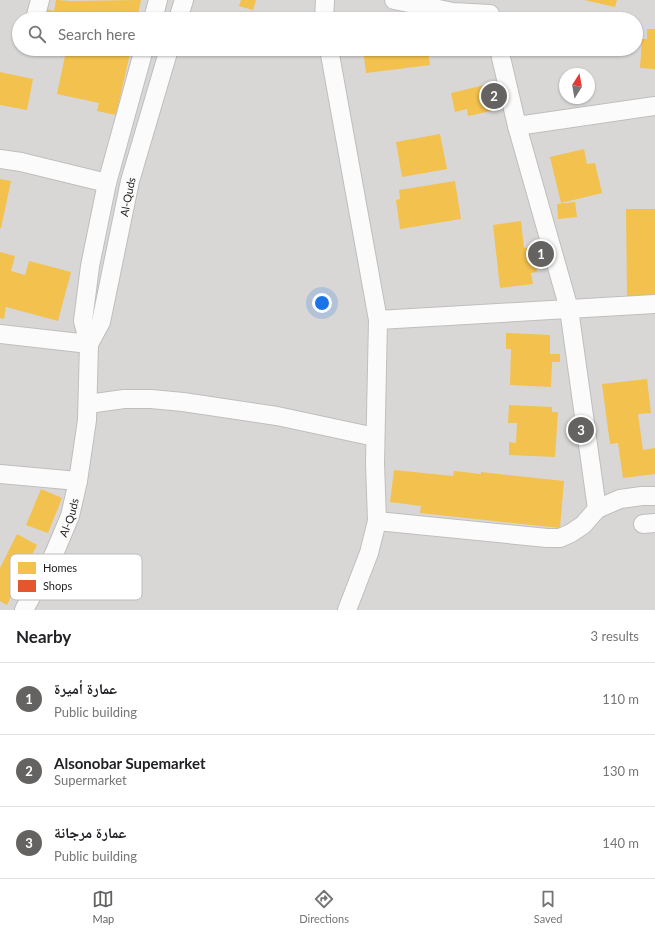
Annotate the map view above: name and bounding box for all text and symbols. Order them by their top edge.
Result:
search box [12,12,643,56]
icon: search [26,23,48,45]
text: Search here [58,25,135,43]
north arrow [559,68,595,104]
pin: 2 [481,81,507,111]
street label: Al-Quds [116,175,137,218]
pin: 1 [528,239,554,269]
your location [312,293,332,313]
pin: 3 [568,415,594,445]
street label: Al-Quds [56,497,80,539]
legend [10,554,142,600]
text: Homes [43,561,77,574]
text: Shops [43,579,72,592]
text: Nearby [16,626,71,647]
text: 3 results [591,628,639,644]
text: عمارة أميرة [54,679,117,697]
text: 1 [25,691,33,707]
text: 110 m [602,691,639,707]
text: Public building [54,704,137,720]
text: Alsonobar Supemarket [54,754,205,772]
text: 2 [25,763,33,779]
text: 130 m [602,763,639,779]
text: Supermarket [54,772,127,788]
text: عمارة مرجانة [54,823,126,841]
text: 3 [25,835,33,851]
text: 140 m [602,835,639,851]
text: Public building [54,848,137,864]
tab: Map [92,888,114,925]
tab: Directions [299,888,349,925]
tab: Saved [534,888,563,925]

